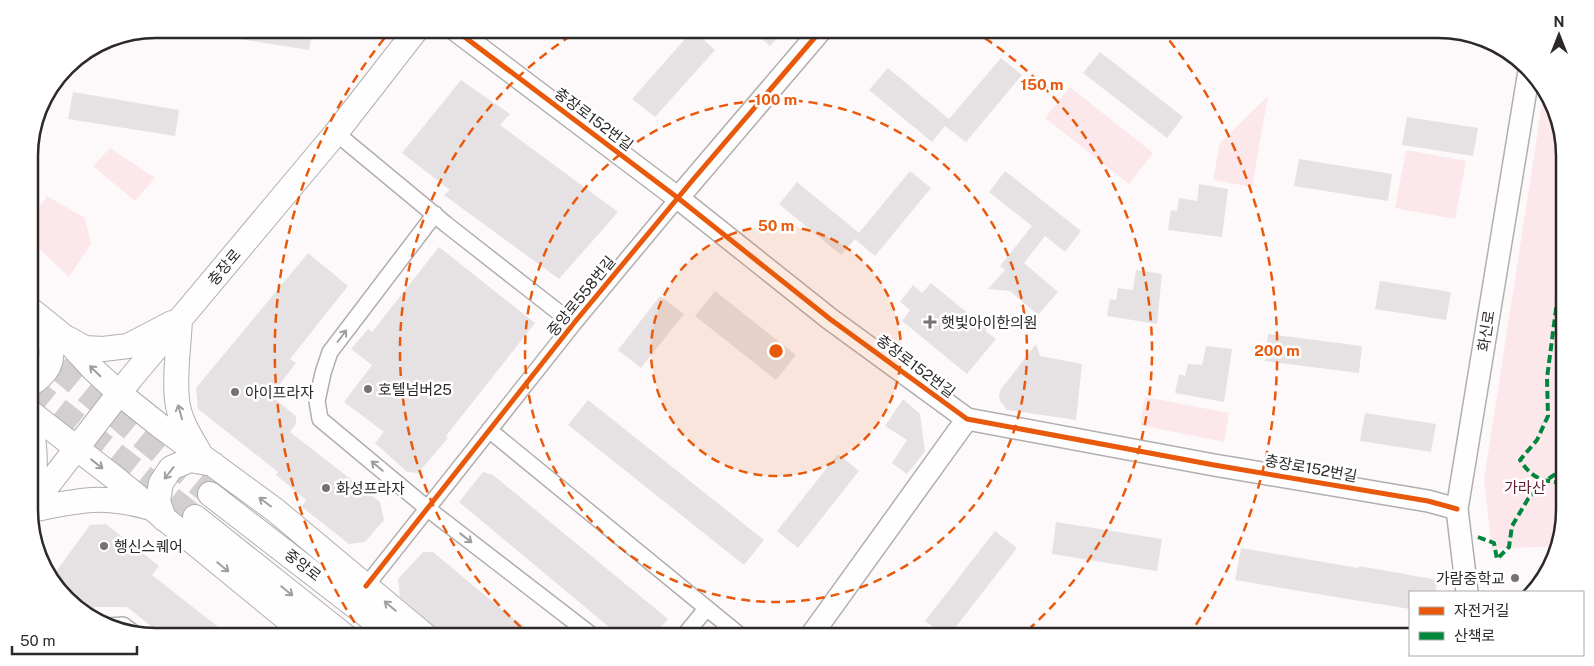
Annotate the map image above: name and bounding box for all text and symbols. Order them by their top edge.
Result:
north arrow [1534,10,1584,60]
text: N [1554,14,1564,30]
text: 150 m [1020,76,1064,93]
street label: 충장로152번길 [551,84,637,154]
text: 100 m [755,91,797,108]
text: 50 m [758,217,794,234]
street label: 충장로 [204,246,244,288]
street label: 중앙로558번길 [544,253,618,339]
street label: 화신로 [1474,309,1498,353]
place label: 햇빛아이한의원 [941,314,1038,331]
marker: 햇빛아이한의원 [923,315,937,329]
one-way arrow [337,329,347,343]
street label: 충장로152번길 [873,331,959,401]
centre of rings [767,342,785,360]
text: 200 m [1254,342,1300,359]
one-way arrow [89,365,101,377]
place label: 호텔넘버25 [378,381,452,398]
marker: 호텔넘버25 [362,383,374,395]
place label: 아이프라자 [245,384,314,401]
marker: 아이프라자 [229,386,241,398]
one-way arrow [174,404,184,420]
street label: 충장로152번길 [1263,451,1359,485]
one-way arrow [90,458,103,469]
one-way arrow [371,461,384,472]
one-way arrow [164,466,175,479]
park label: 가라산 [1504,479,1546,496]
place label: 화성프라자 [336,480,405,497]
marker: 화성프라자 [320,482,332,494]
one-way arrow [258,497,272,507]
one-way arrow [459,533,472,544]
place label: 행신스퀘어 [114,538,183,555]
marker: 행신스퀘어 [98,540,110,552]
street label: 중앙로 [281,546,325,584]
one-way arrow [216,561,229,572]
place label: 가람중학교 [1436,570,1505,587]
marker: 가람중학교 [1509,572,1521,584]
one-way arrow [281,585,294,596]
legend [1409,591,1584,656]
one-way arrow [383,600,396,611]
text: 자전거길 [1454,602,1509,619]
scale bar [12,624,138,656]
text: 산책로 [1454,627,1495,644]
text: 50 m [20,632,55,649]

